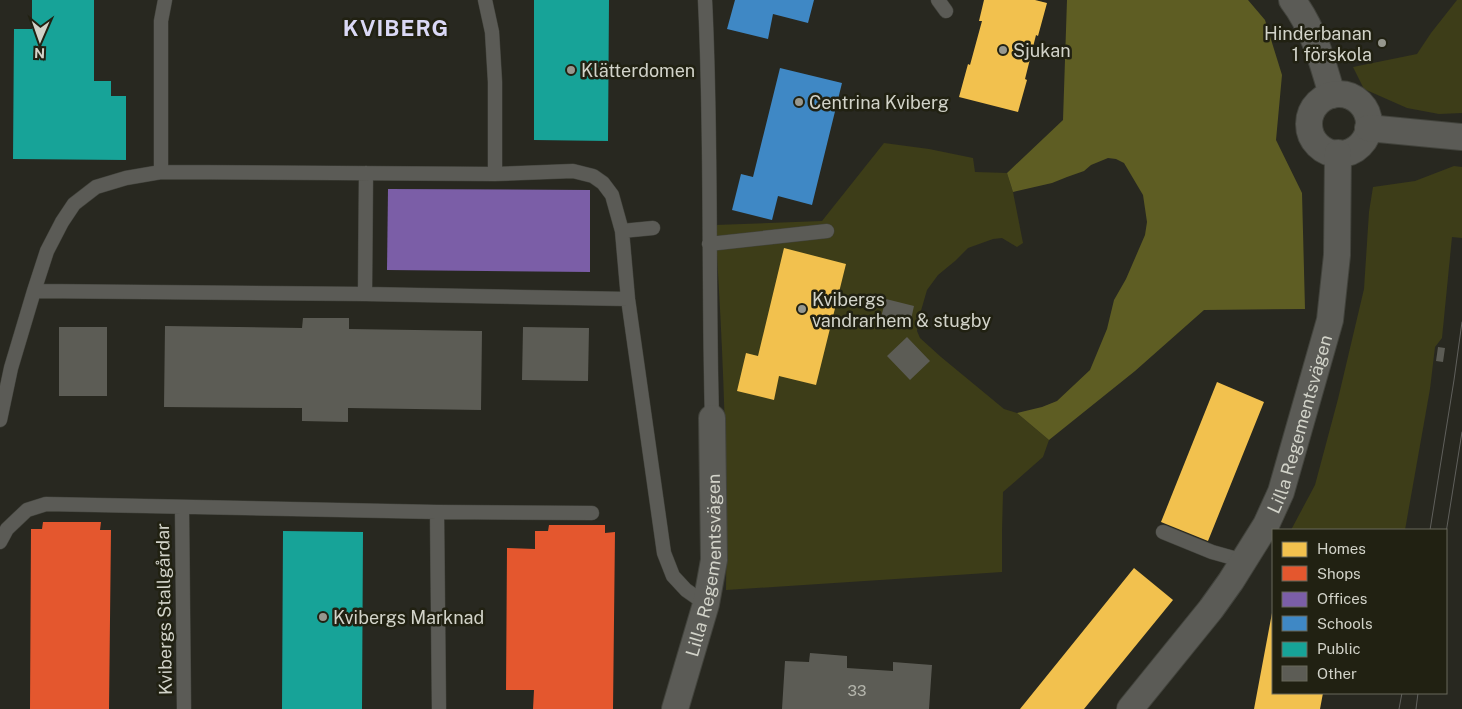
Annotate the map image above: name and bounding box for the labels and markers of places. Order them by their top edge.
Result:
place label: Hinderbanan 1 förskola [1264,23,1372,65]
marker: Hinderbanan 1 förskola [1376,37,1388,49]
place label: Sjukan [1013,40,1071,61]
marker: Sjukan [997,44,1009,56]
place label: Klätterdomen [581,60,695,81]
marker: Klätterdomen [565,64,577,76]
place label: Centrina Kviberg [809,92,949,113]
marker: Centrina Kviberg [793,96,805,108]
place label: Kvibergs vandrarhem & stugby [812,289,991,331]
marker: Kvibergs vandrarhem & stugby [796,303,808,315]
place label: Kvibergs Marknad [333,607,484,628]
marker: Kvibergs Marknad [317,611,329,623]

